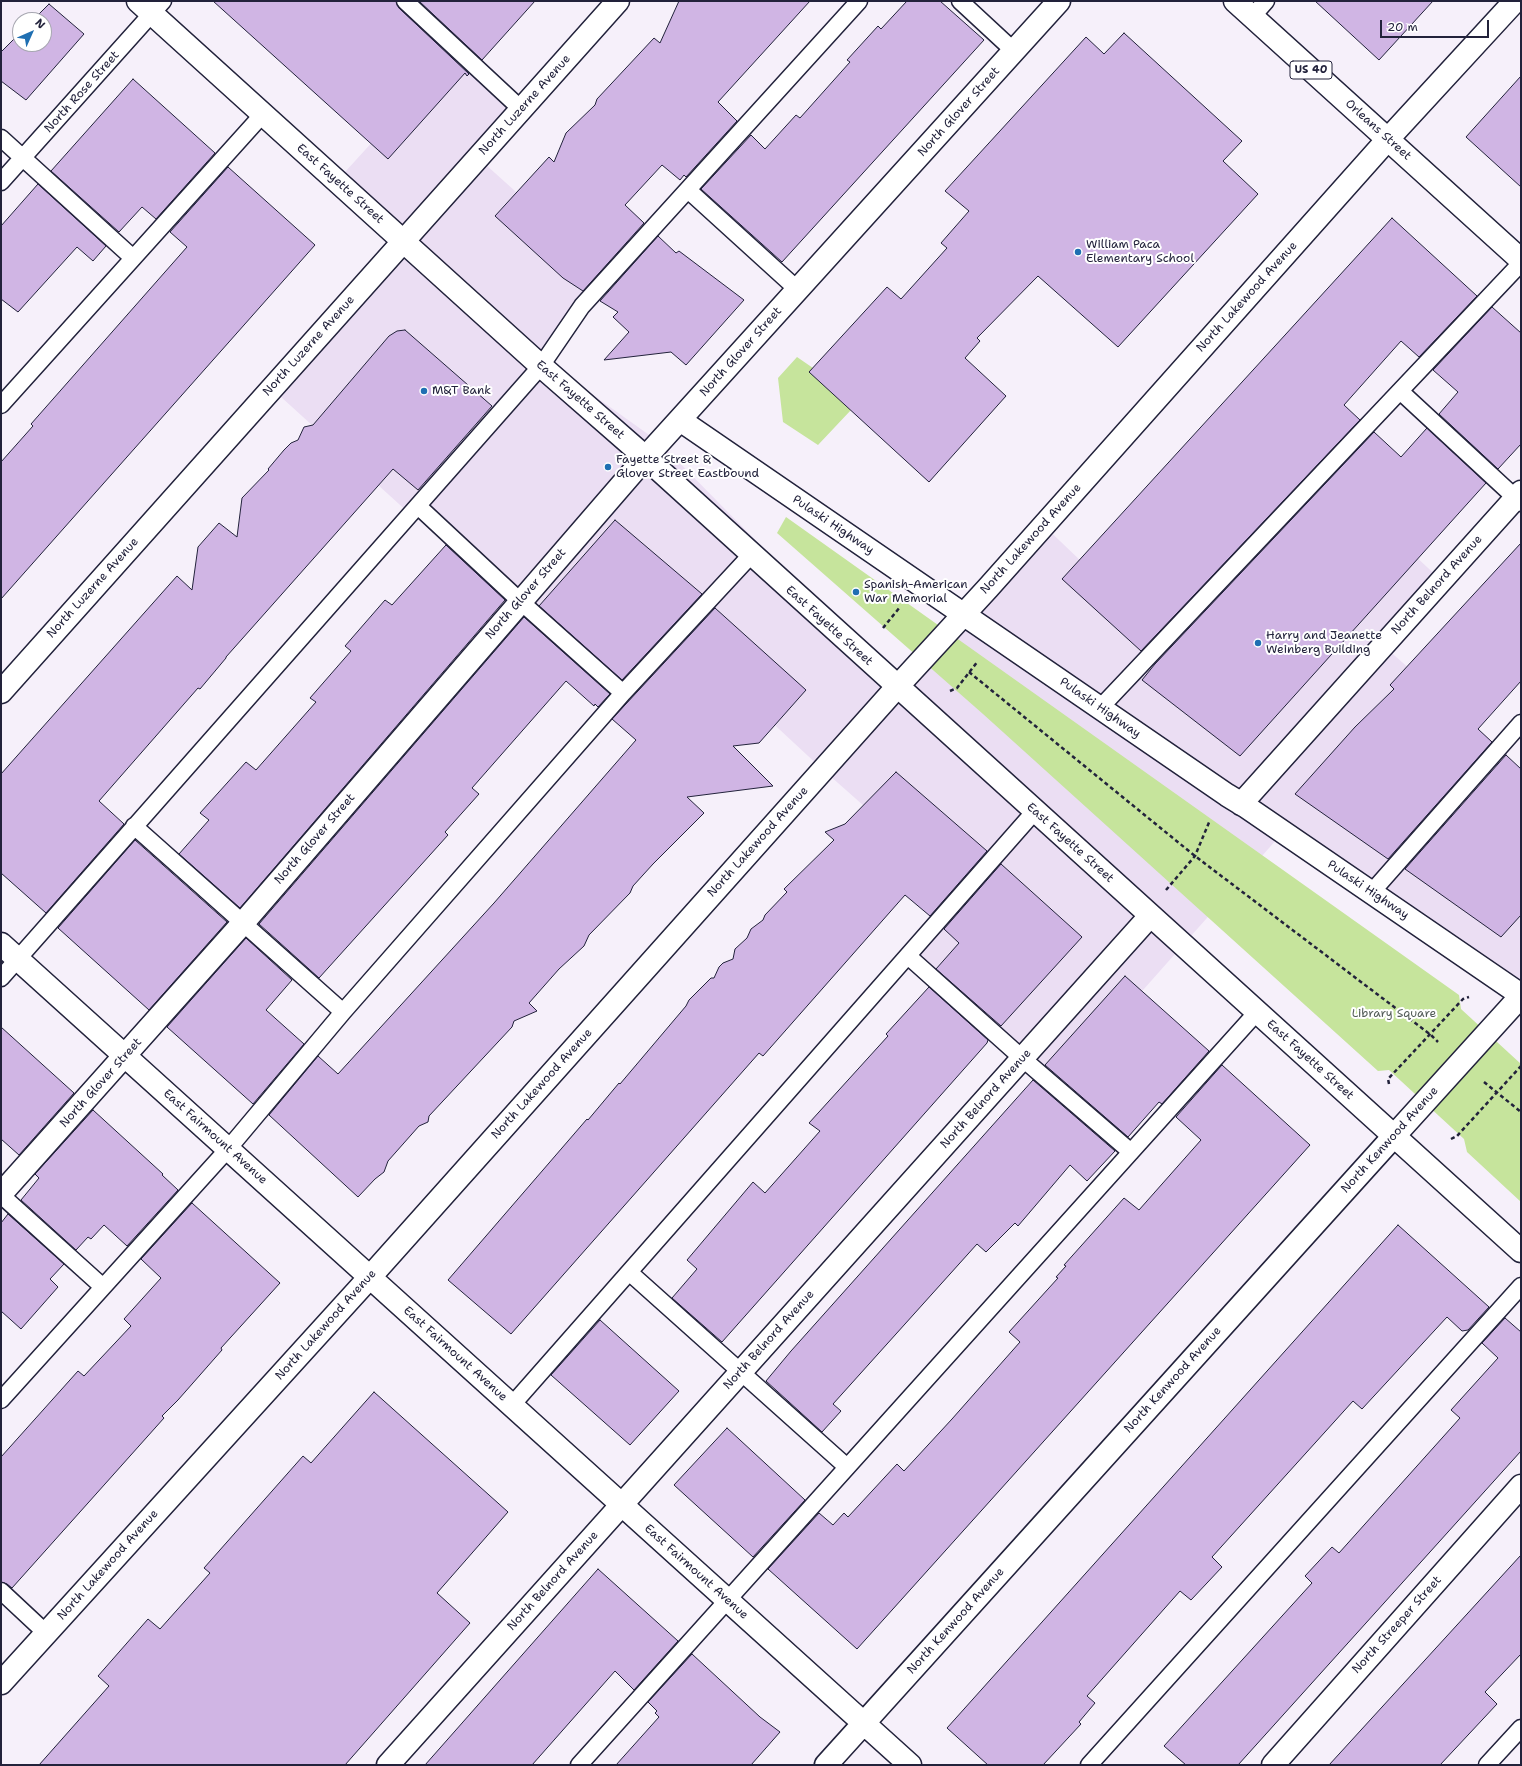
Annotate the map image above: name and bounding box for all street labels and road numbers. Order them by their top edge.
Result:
street label: North Rose Street [41,48,123,136]
street label: North Luzerne Avenue [476,52,574,158]
road number: US 40 [1290,61,1332,79]
street label: North Glover Street [915,64,1003,160]
street label: Orleans Street [1342,96,1414,164]
street label: East Fayette Street [293,141,387,227]
street label: North Lakewood Avenue [1193,239,1301,355]
street label: North Luzerne Avenue [260,293,358,399]
street label: North Glover Street [697,304,785,400]
street label: East Fayette Street [533,358,627,442]
street label: North Lakewood Avenue [977,481,1085,597]
street label: Pulaski Highway [789,492,877,558]
street label: North Belnord Avenue [1389,532,1485,638]
street label: North Luzerne Avenue [44,535,142,641]
street label: North Glover Street [483,546,569,642]
street label: East Fayette Street [782,583,876,669]
street label: Pulaski Highway [1057,675,1143,741]
street label: North Lakewood Avenue [704,784,812,900]
street label: North Glover Street [272,791,358,887]
street label: East Fayette Street [1023,800,1117,886]
street label: Pulaski Highway [1324,857,1412,923]
street label: East Fayette Street [1263,1017,1357,1103]
street label: North Lakewood Avenue [488,1026,596,1142]
street label: North Glover Street [57,1035,145,1131]
street label: North Belnord Avenue [938,1046,1034,1152]
street label: North Kenwood Avenue [1338,1084,1442,1196]
street label: East Fairmount Avenue [160,1086,270,1188]
street label: North Lakewood Avenue [272,1267,380,1383]
street label: North Belnord Avenue [721,1287,817,1393]
street label: East Fairmount Avenue [400,1303,510,1405]
street label: North Kenwood Avenue [1121,1324,1225,1436]
street label: North Lakewood Avenue [54,1507,162,1623]
street label: East Fairmount Avenue [641,1521,751,1623]
street label: North Belnord Avenue [505,1528,601,1634]
street label: North Kenwood Avenue [904,1565,1008,1677]
street label: North Streeper Street [1349,1573,1445,1677]

